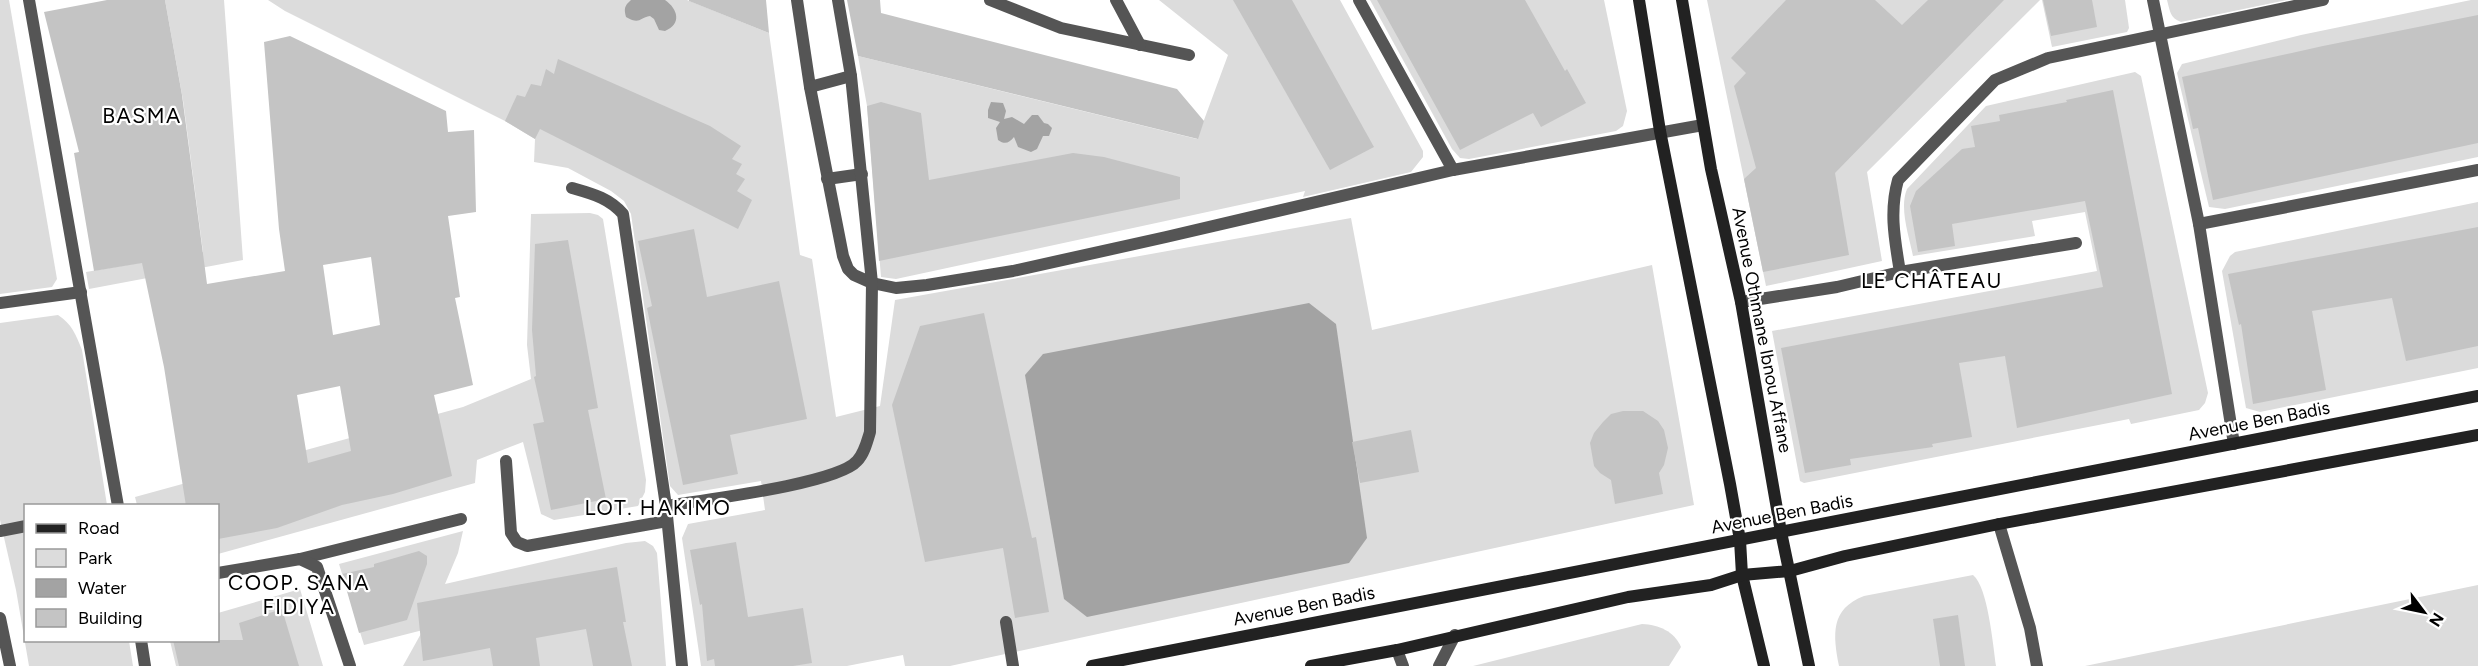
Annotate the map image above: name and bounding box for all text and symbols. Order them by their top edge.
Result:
district label: BASMA [102,103,182,128]
street label: Avenue Othmane Ibnou Affane [1727,205,1797,455]
district label: LE CHÂTEAU [1861,268,2003,293]
street label: Avenue Ben Badis [2186,396,2332,446]
street label: Avenue Ben Badis [1709,489,1855,539]
district label: LOT. HAKIMO [585,495,731,520]
legend [24,504,219,642]
text: Road [78,517,119,539]
text: Park [78,547,113,569]
district label: COOP. SANA FIDIYA [228,570,370,619]
text: Water [78,577,126,599]
street label: Avenue Ben Badis [1231,581,1377,631]
north arrow [2394,582,2454,642]
text: Building [78,607,143,629]
text: N [2425,609,2448,630]

